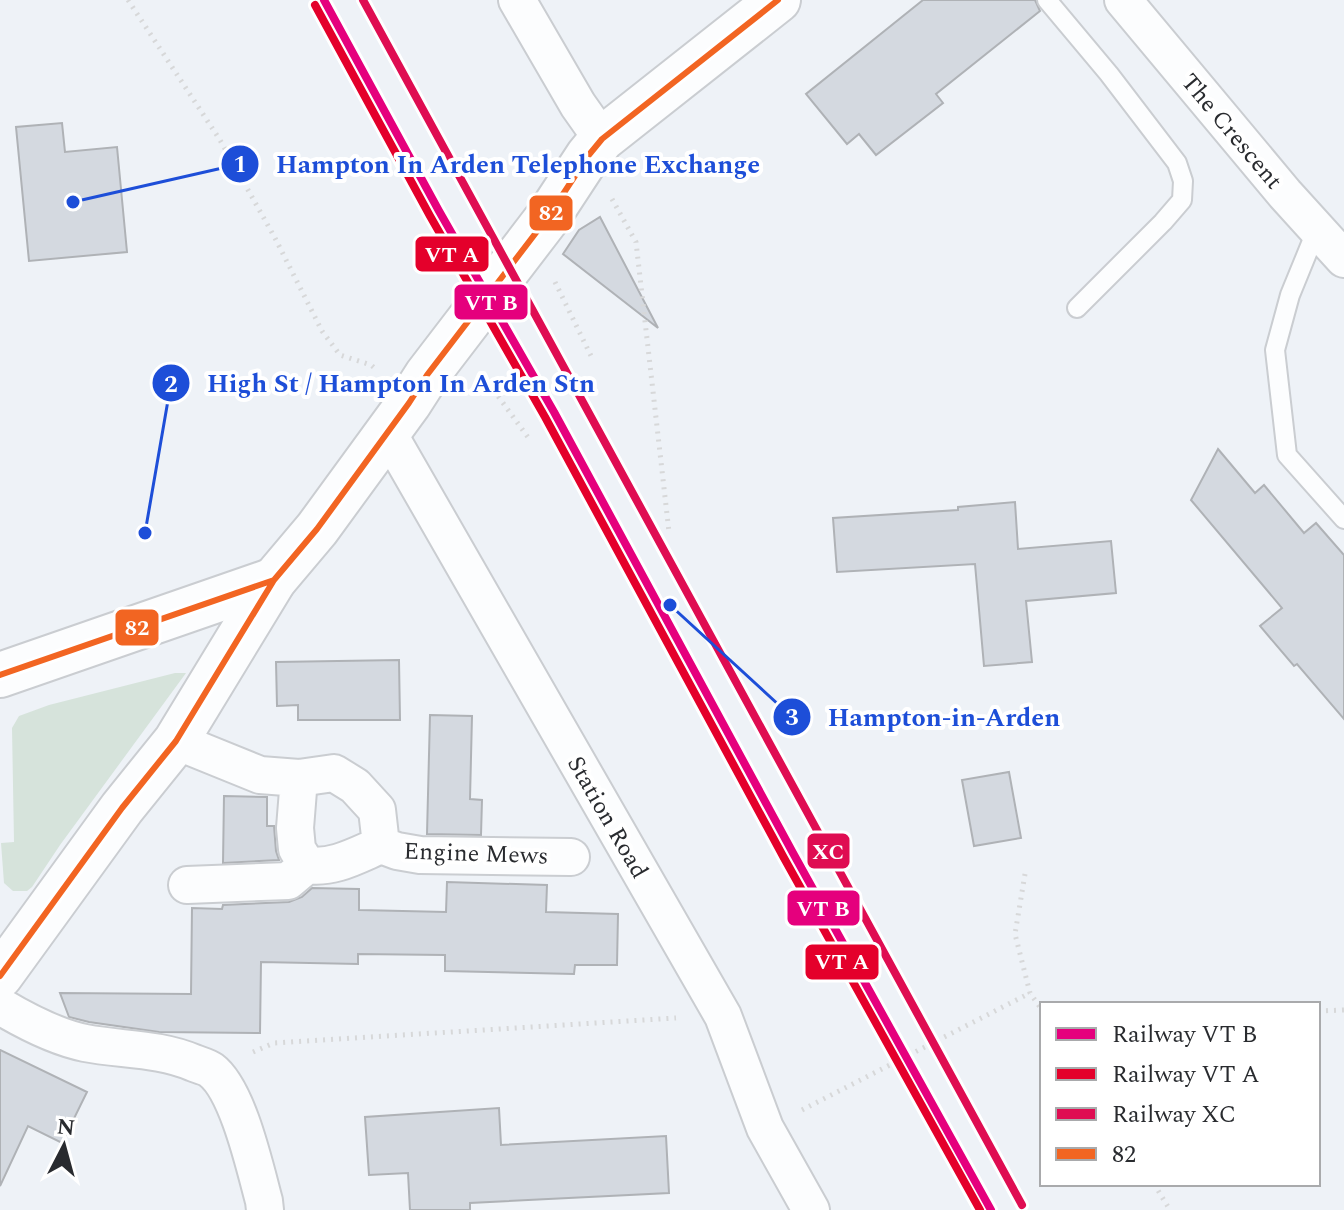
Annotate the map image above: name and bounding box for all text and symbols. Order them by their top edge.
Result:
street label: The Crescent [1172,66,1291,198]
callout: Hampton In Arden Telephone Exchange [220,139,776,189]
text: Hampton In Arden Telephone Exchange [276,145,760,185]
text: 1 [233,147,247,183]
line badge: 82 [528,194,574,232]
text: 82 [539,197,563,230]
line badge: VT A [414,235,490,273]
text: VT A [425,239,479,272]
line badge: VT B [453,283,529,321]
text: VT B [464,287,518,320]
callout: High St / Hampton In Arden Stn [151,358,611,408]
text: High St / Hampton In Arden Stn [207,364,595,404]
text: 2 [164,367,178,403]
line badge: 82 [114,608,160,647]
text: 82 [125,612,149,645]
callout: Hampton-in-Arden [772,692,1076,742]
text: Hampton-in-Arden [828,698,1060,738]
text: 3 [785,700,799,736]
street label: Station Road [557,750,657,885]
line badge: XC [806,832,851,870]
street label: Engine Mews [403,833,549,875]
text: XC [812,836,844,869]
line badge: VT B [786,889,861,927]
text: VT B [796,893,850,926]
line badge: VT A [804,943,880,981]
text: VT A [815,946,869,979]
legend [1040,1002,1320,1186]
text: Railway VT B [1112,1017,1257,1053]
text: Railway VT A [1112,1057,1260,1093]
text: Railway XC [1112,1097,1236,1133]
north arrow [24,1106,104,1186]
text: N [55,1110,77,1145]
text: 82 [1112,1137,1136,1173]

